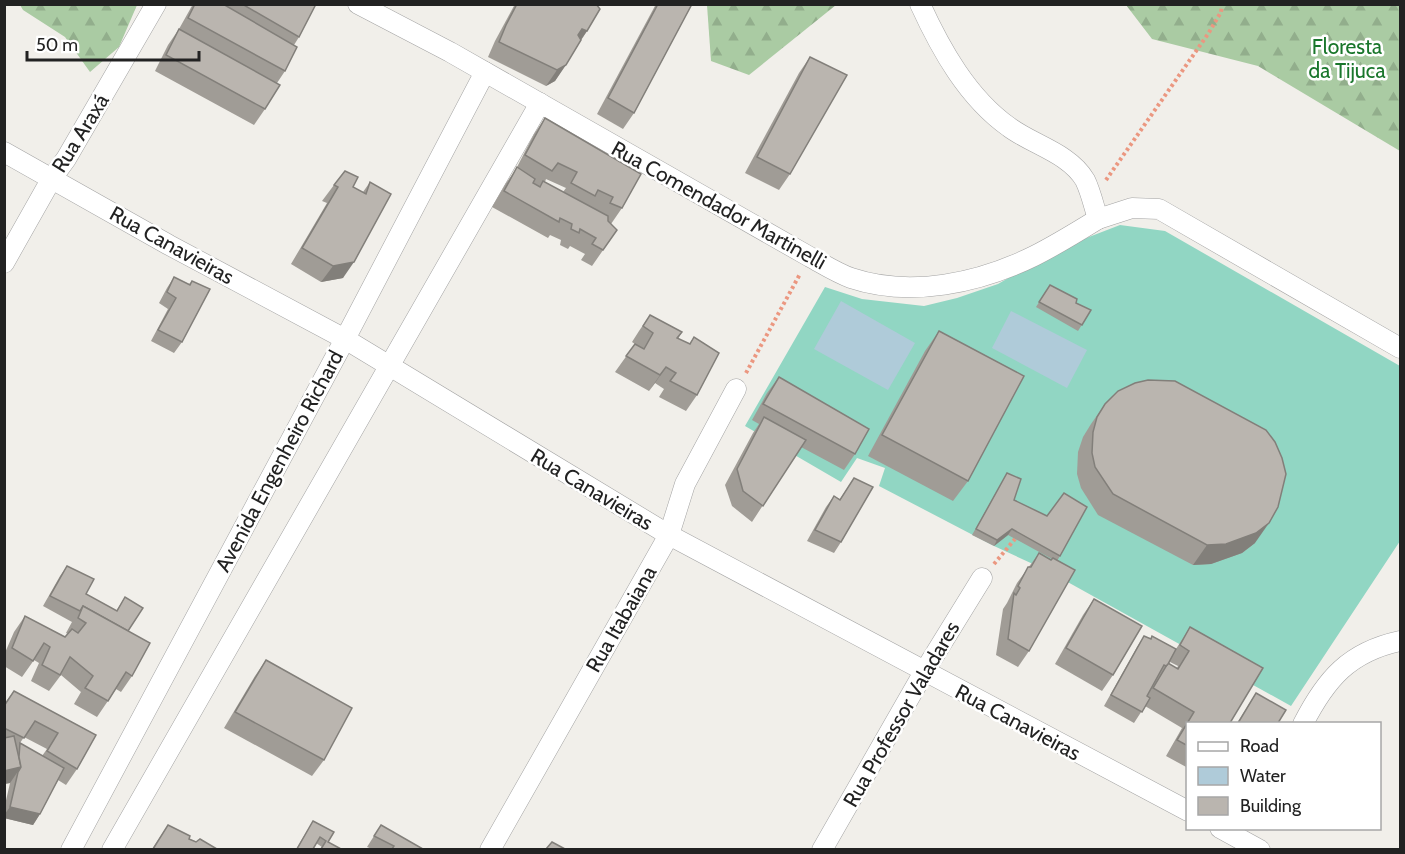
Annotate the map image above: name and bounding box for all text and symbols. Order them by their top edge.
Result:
scale bar [27,24,200,62]
text: 50 m [36,34,78,56]
park label: Floresta da Tijuca [1309,34,1386,84]
street label: Rua Araxá [46,89,114,177]
street label: Rua Comendador Martinelli [607,135,831,275]
street label: Rua Canavieiras [106,201,239,290]
street label: Avenida Engenheiro Richard [210,346,348,576]
street label: Rua Canavieiras [526,443,658,535]
street label: Rua Itabaiana [581,561,661,677]
street label: Rua Professor Valadares [838,616,965,811]
street label: Rua Canavieiras [951,679,1085,766]
legend [1186,722,1381,830]
text: Road [1240,735,1279,757]
text: Water [1240,765,1286,787]
text: Building [1240,795,1302,817]

